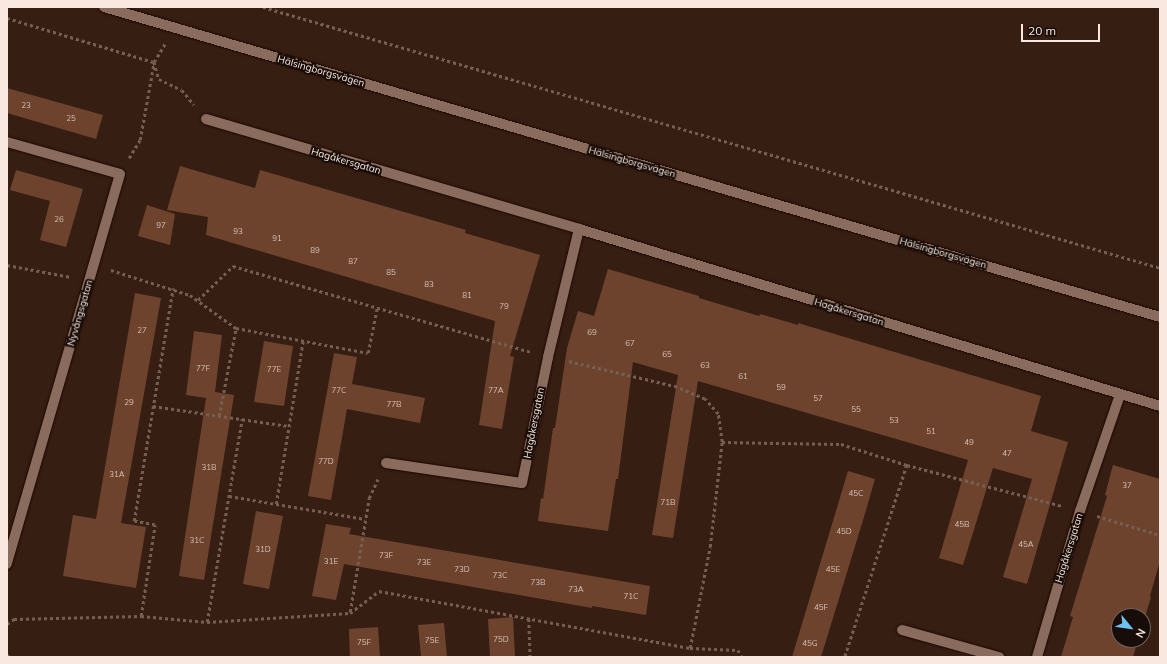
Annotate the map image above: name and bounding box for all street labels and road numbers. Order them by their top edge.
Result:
street label: Hälsingborgsvägen [276,53,366,89]
street label: Hälsingborgsvägen [587,144,677,180]
street label: Hagåkersgatan [310,145,382,177]
street label: Hälsingborgsvägen [898,235,988,271]
street label: Nyvångsgatan [65,278,95,348]
street label: Hagåkersgatan [813,296,885,328]
street label: Hagåkersgatan [521,386,547,460]
street label: Hagåkersgatan [1053,512,1085,584]

